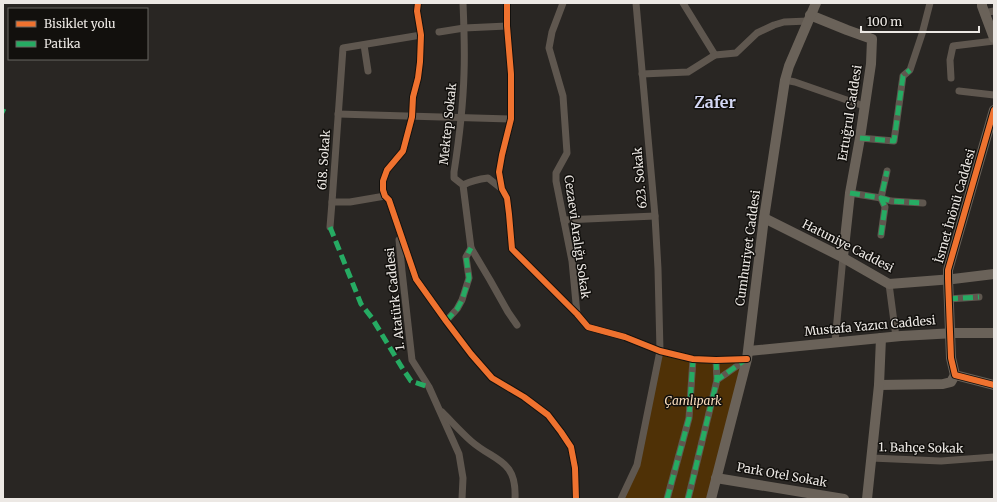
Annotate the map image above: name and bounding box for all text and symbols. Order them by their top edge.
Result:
legend [8,8,148,60]
scale bar [861,8,979,34]
text: 100 m [867,14,902,29]
text: Bisiklet yolu [44,16,116,31]
text: Patika [44,36,81,51]
street label: Ertuğrul Caddesi [835,64,865,162]
street label: Mektep Sokak [436,82,459,166]
district label: Zafer [694,92,736,112]
street label: 618. Sokak [314,129,333,191]
street label: 623. Sokak [629,146,650,209]
street label: İsmet İnönü Caddesi [931,147,978,265]
street label: Cezaevi Aralığı Sokak [561,174,594,300]
street label: Cumhuriyet Caddesi [732,189,763,307]
street label: Hatuniye Caddesi [800,216,897,275]
street label: 1. Atatürk Caddesi [382,247,407,351]
street label: Mustafa Yazıcı Caddesi [804,312,936,339]
park label: Çamlıpark [664,393,722,408]
street label: 1. Bahçe Sokak [878,439,964,456]
street label: Park Otel Sokak [736,459,829,490]

